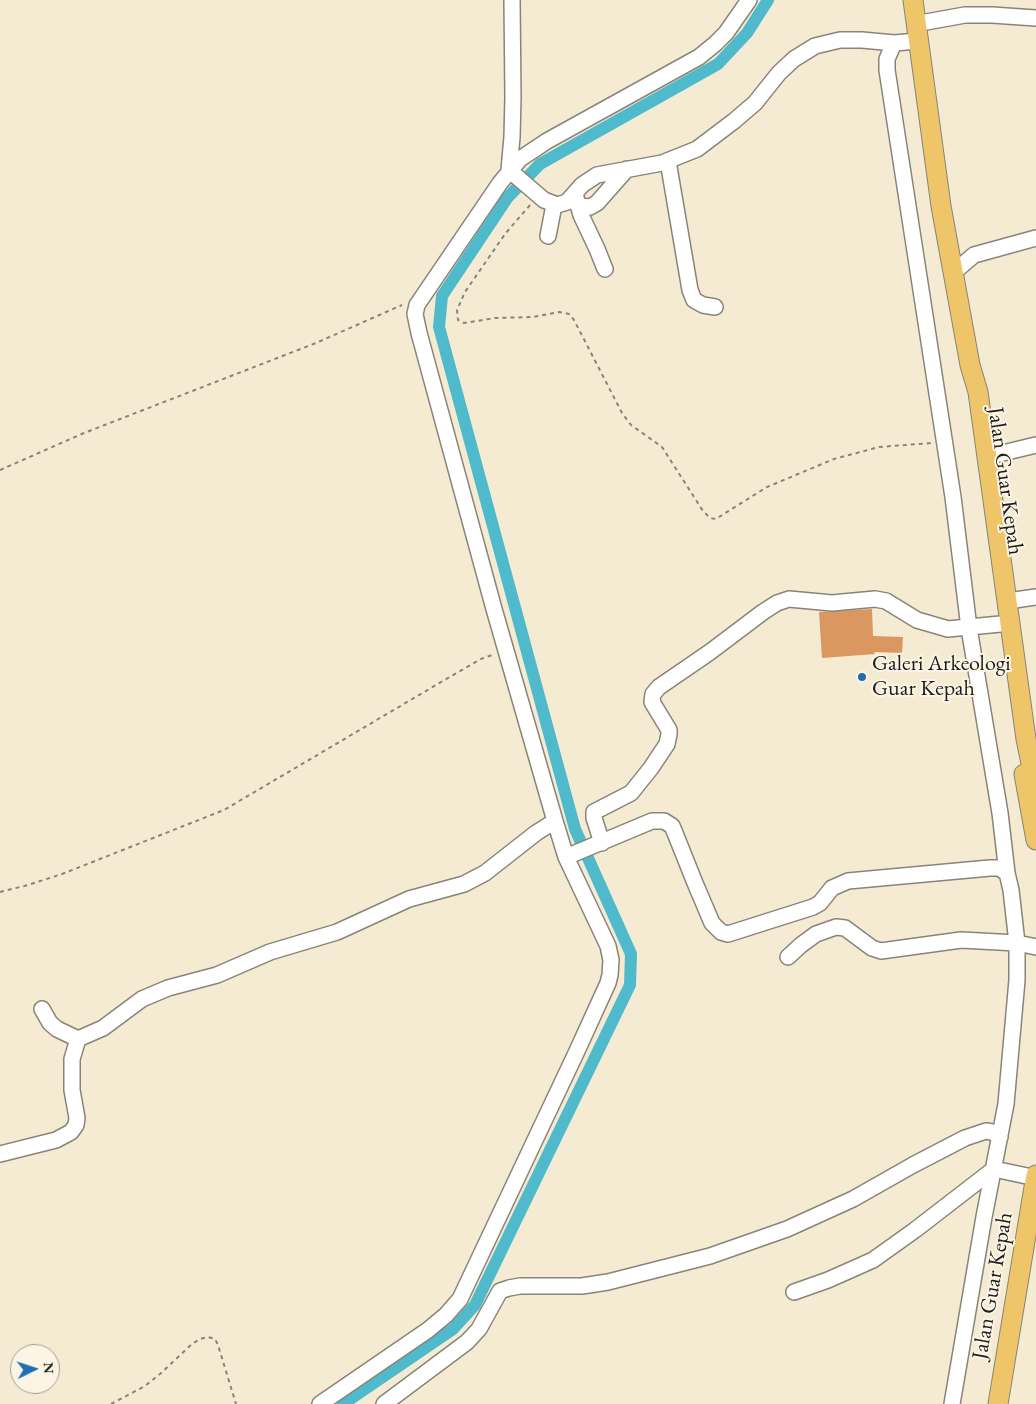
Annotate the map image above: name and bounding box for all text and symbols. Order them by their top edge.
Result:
street label: Jalan Guar Kepah [982,405,1028,557]
place label: Galeri Arkeologi Guar Kepah [872,651,1011,702]
marker: Galeri Arkeologi Guar Kepah [856,671,868,683]
street label: Jalan Guar Kepah [967,1210,1019,1362]
north arrow [10,1344,60,1394]
text: N [40,1362,58,1374]

